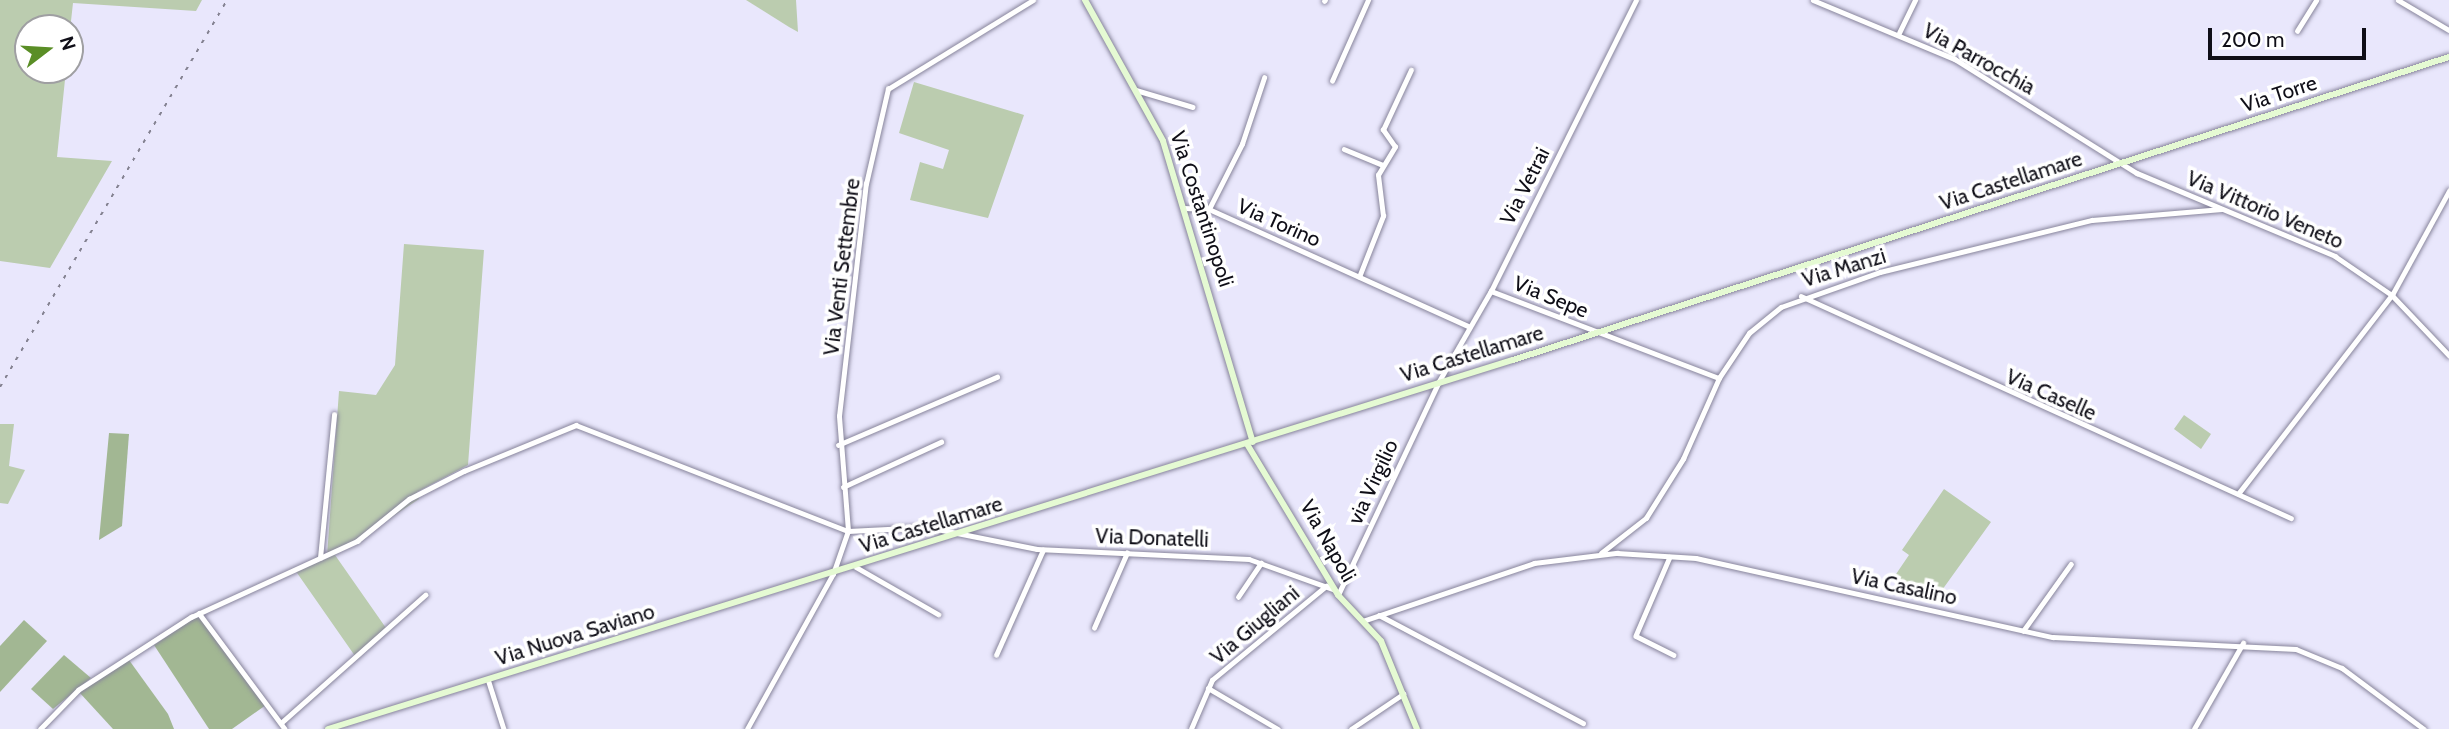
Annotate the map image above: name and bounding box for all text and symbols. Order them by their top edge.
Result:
north arrow [14,14,84,84]
scale bar [2211,14,2368,58]
street label: Via Parrocchia [1919,18,2039,100]
text: 200 m [2221,27,2284,52]
text: N [55,34,81,53]
street label: Via Torre [2238,70,2320,118]
street label: Via Costantinopoli [1165,128,1239,290]
street label: Via Vetrai [1495,143,1555,229]
street label: Via Castellamare [1937,146,2085,216]
street label: Via Vittorio Veneto [2183,166,2347,254]
street label: Via Venti Settembre [819,177,865,357]
street label: Via Torino [1233,194,1325,252]
street label: Via Manzi [1799,243,1889,293]
street label: Via Sepe [1510,271,1592,323]
street label: Via Castellamare [1398,320,1546,388]
street label: Via Caselle [2002,364,2100,426]
street label: via Virgilio [1342,436,1404,528]
street label: Via Castellamare [857,491,1005,559]
street label: Via Napoli [1295,496,1361,586]
street label: Via Donatelli [1095,523,1209,553]
street label: Via Casalino [1849,564,1959,610]
street label: Via Giugliani [1205,580,1305,670]
street label: Via Nuova Saviano [492,599,658,671]

